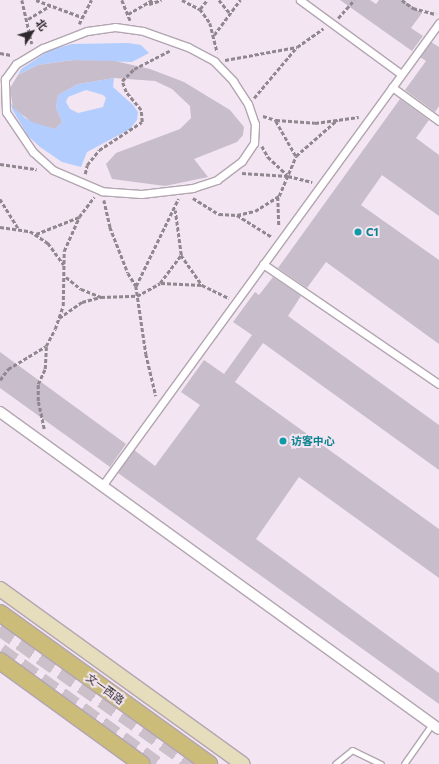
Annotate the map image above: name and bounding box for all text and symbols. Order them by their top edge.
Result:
north arrow [12,12,52,52]
text: 北 [33,16,50,33]
place label: C1 [366,225,378,239]
marker: C1 [353,227,363,237]
place label: 访客中心 [291,434,335,448]
marker: 访客中心 [278,436,288,446]
street label: 文一西路 [83,671,127,707]

